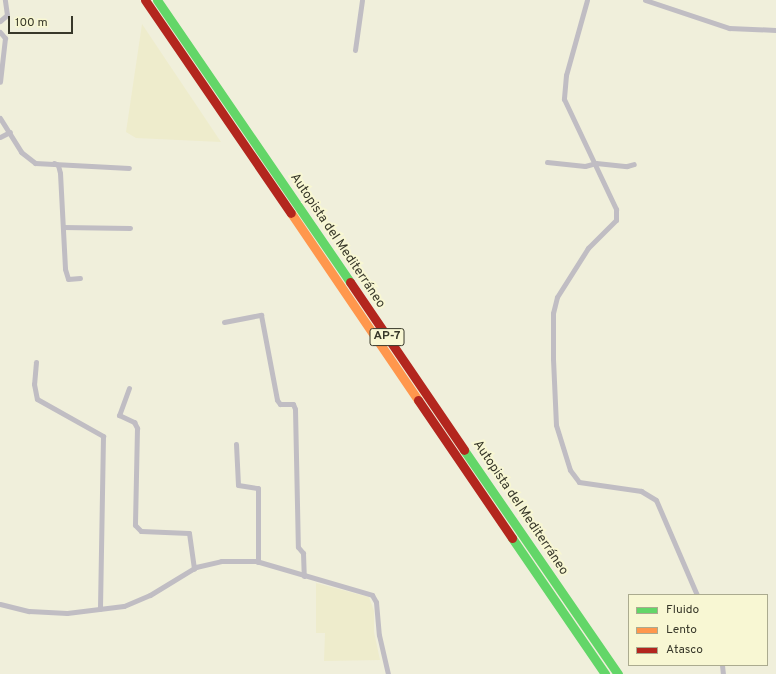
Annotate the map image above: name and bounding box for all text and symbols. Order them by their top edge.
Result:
scale bar [10,8,75,34]
text: 100 m [15,15,48,31]
street label: Autopista del Mediterráneo [286,171,388,311]
road number: AP-7 [369,327,405,347]
street label: Autopista del Mediterráneo [469,438,571,578]
legend [628,594,768,666]
text: Fluido [666,602,699,618]
text: Lento [666,622,697,638]
text: Atasco [666,642,703,658]

